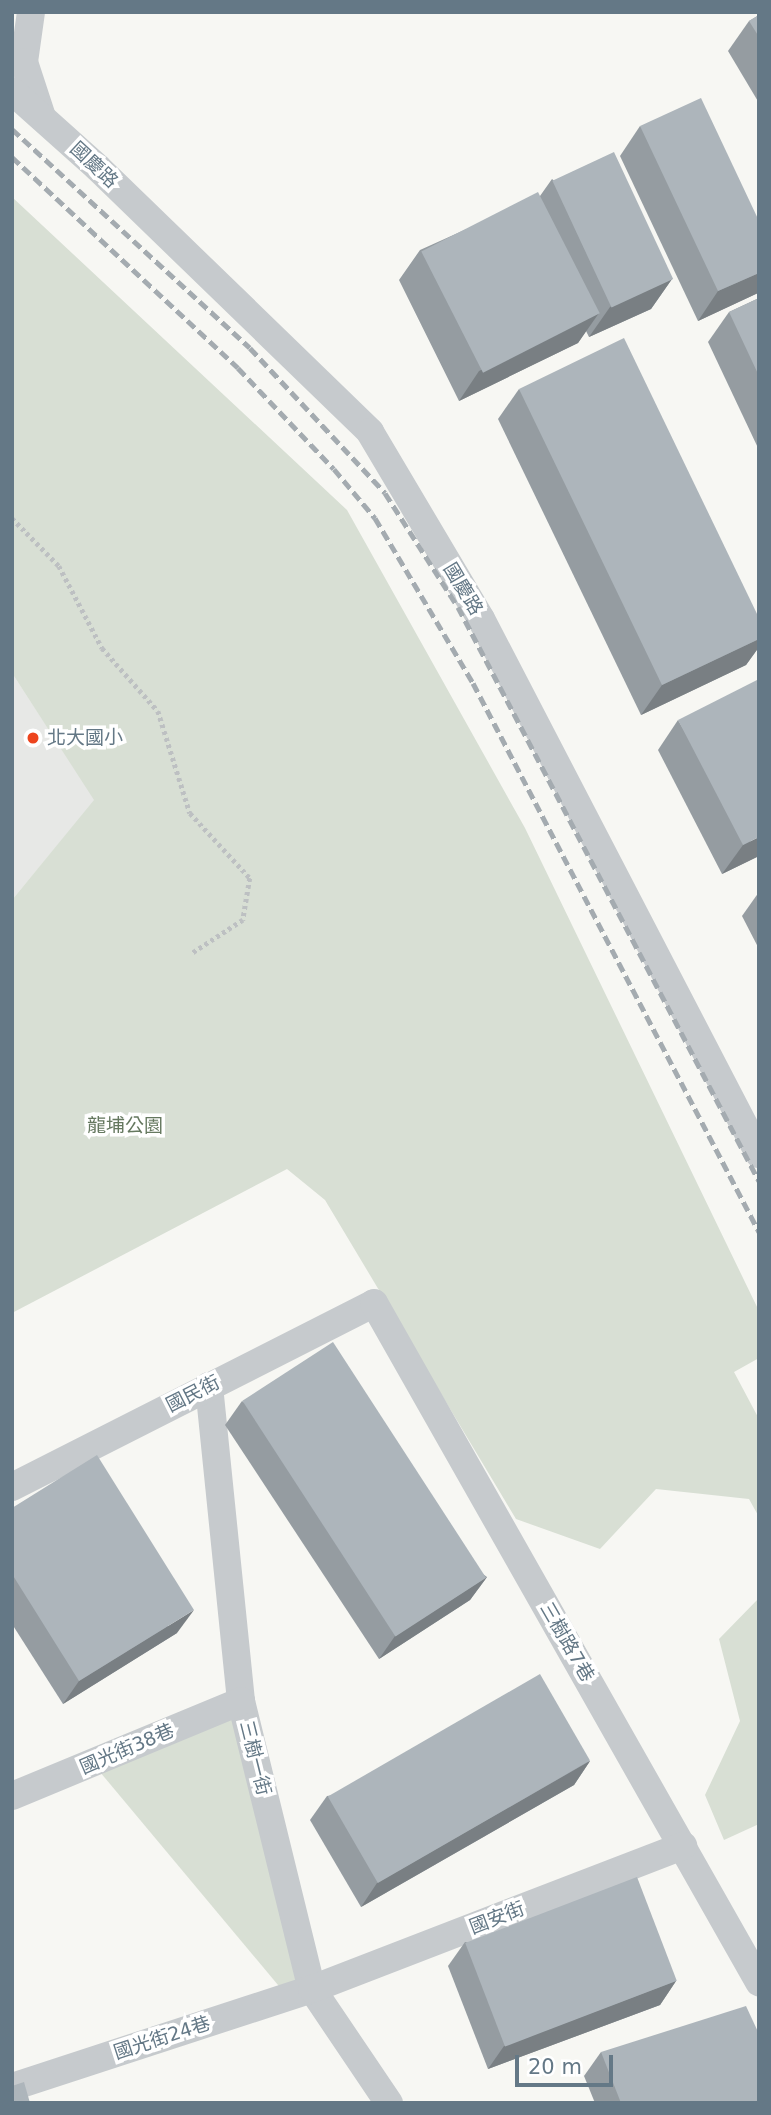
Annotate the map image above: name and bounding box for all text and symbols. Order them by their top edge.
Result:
street label: 國慶路 [65,137,123,193]
street label: 國慶路 [439,559,487,619]
place label: 北大國小 [47,727,123,749]
marker: 北大國小 [25,730,41,746]
park label: 龍埔公園 [87,1115,163,1137]
street label: 國民街 [162,1371,224,1417]
street label: 三樹路7巷 [535,1598,599,1686]
street label: 三樹一街 [235,1718,275,1798]
street label: 國光街38巷 [76,1719,178,1779]
street label: 國安街 [466,1897,528,1939]
street label: 國光街24巷 [111,2012,213,2064]
scale bar [519,2042,617,2086]
text: 20 m [528,2055,582,2079]

